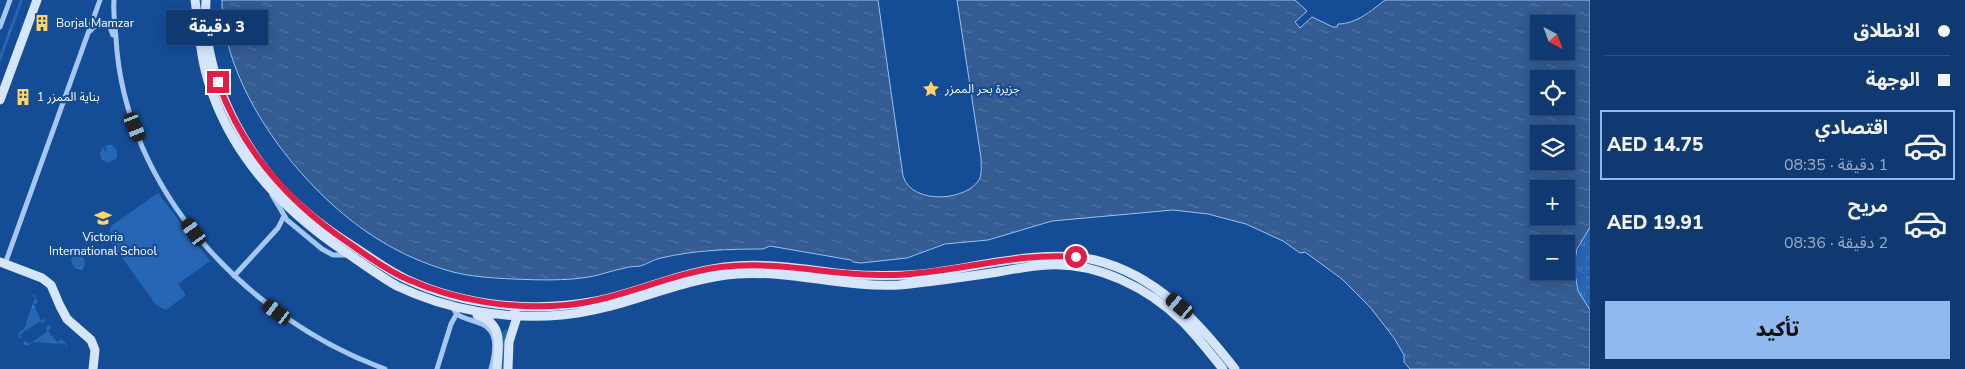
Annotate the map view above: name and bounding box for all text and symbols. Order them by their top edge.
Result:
callout: 3 دقيقة [167,9,269,44]
building icon: Borjal Mamzar [32,13,52,33]
place label: Borjal Mamzar [56,15,135,31]
north arrow [1530,15,1575,60]
map controls [1530,15,1575,280]
text: 3 دقيقة [189,16,245,38]
text: الانطلاق [1854,18,1920,44]
text: الوجهة [1866,67,1920,93]
button: locate [1530,70,1575,115]
route end [207,71,229,93]
place icon: جزيرة بحر الممزر [921,79,941,99]
place label: جزيرة بحر الممزر [944,81,1020,97]
building icon: بناية الممزر 1 [13,87,33,107]
place label: بناية الممزر 1 [37,89,100,105]
car [122,110,147,144]
text: اقتصادي [1815,115,1888,141]
icon: car [1903,123,1948,168]
button: layers [1530,125,1575,170]
text: AED 14.75 [1607,132,1703,158]
text: 1 دقيقة · 08:35 [1784,154,1888,176]
button: + [1530,180,1575,225]
text: مريح [1848,193,1888,219]
icon: car [1903,201,1948,246]
school or university icon: Victoria International School [93,208,113,228]
text: AED 19.91 [1607,210,1703,236]
car [179,215,208,249]
place label: Victoria International School [49,229,157,259]
text: 2 دقيقة · 08:36 [1784,232,1888,254]
button: − [1530,235,1575,280]
route start [1065,246,1087,268]
car [1163,291,1196,321]
car [260,297,293,327]
button: تأكيد [1605,301,1950,359]

